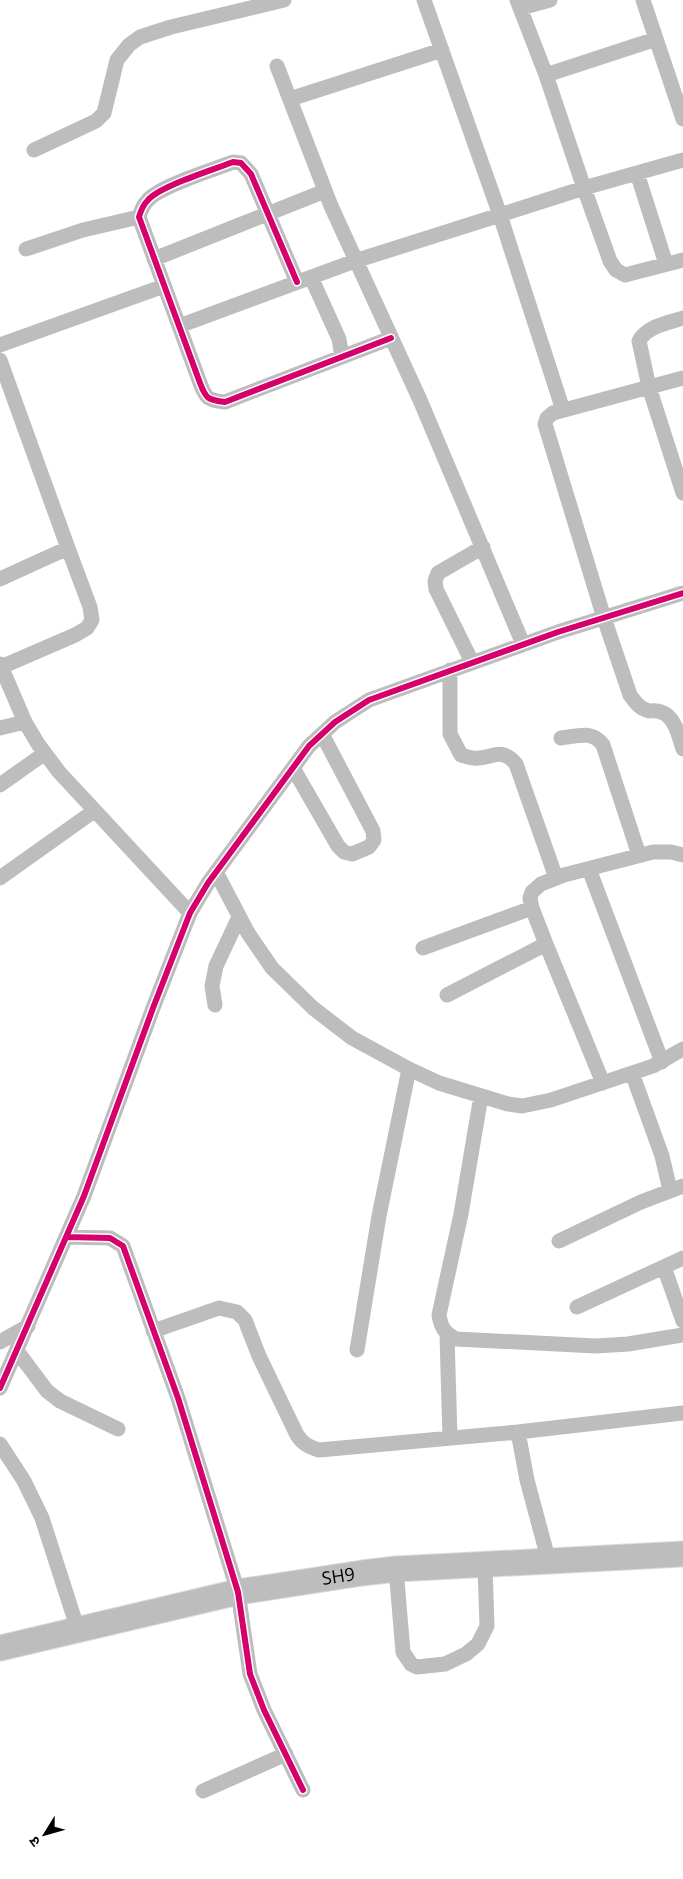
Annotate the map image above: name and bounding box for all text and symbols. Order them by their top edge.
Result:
street label: SH9 [320,1561,357,1590]
north arrow [20,1809,70,1859]
text: उ [24,1832,44,1851]

